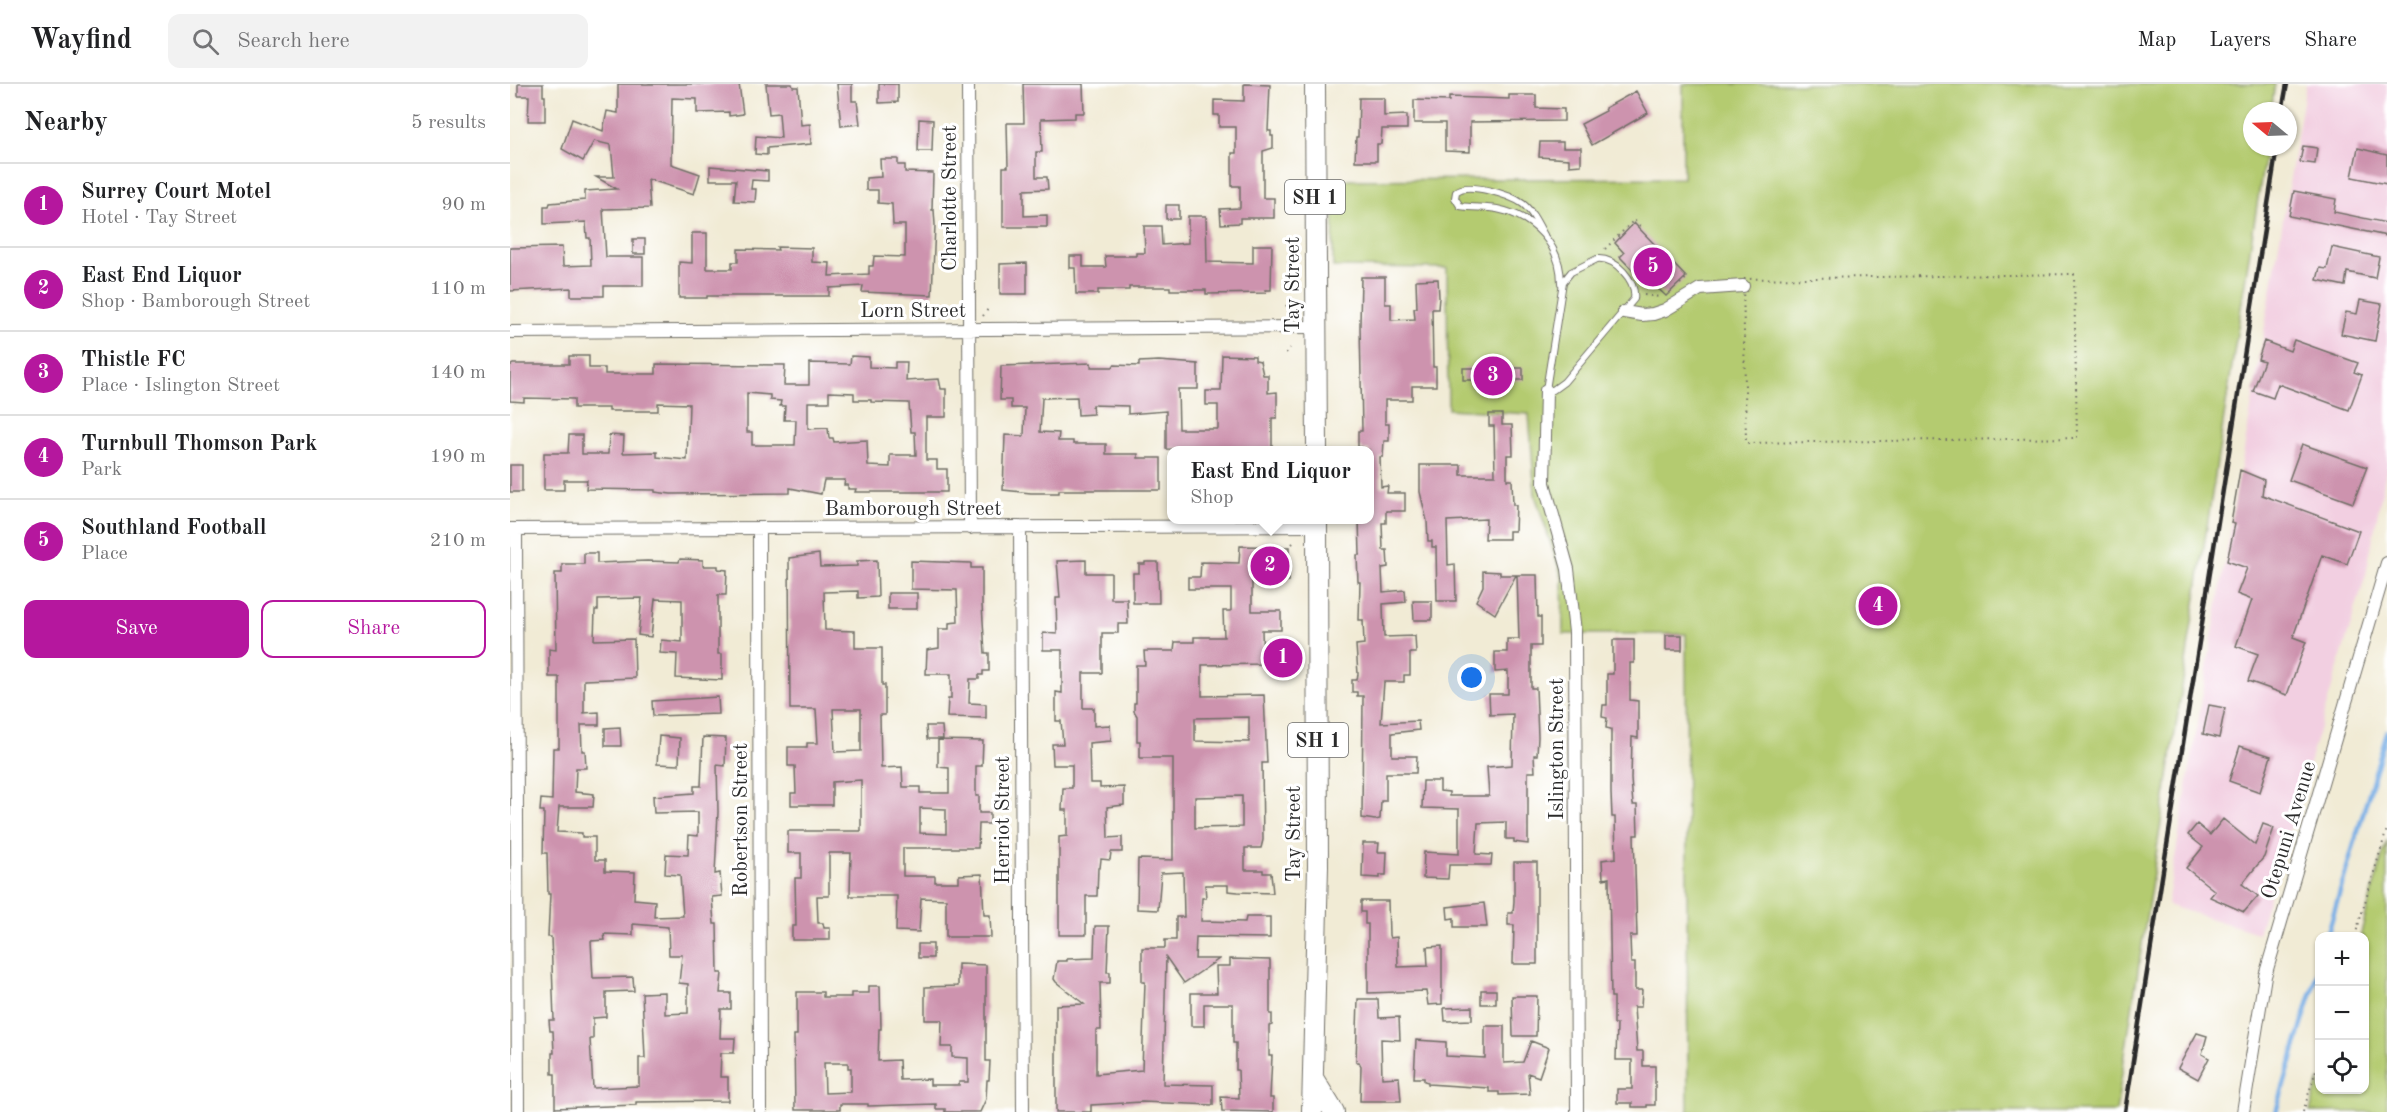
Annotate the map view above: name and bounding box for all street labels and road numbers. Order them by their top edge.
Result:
street label: Charlotte Street [940,125,961,271]
road number: SH 1 [1285,180,1345,214]
street label: Tay Street [1283,237,1304,333]
street label: Lorn Street [860,301,966,322]
street label: Bamborough Street [824,499,1002,520]
street label: Islington Street [1547,678,1568,820]
road number: SH 1 [1288,723,1348,757]
street label: Robertson Street [731,743,752,897]
street label: Herriot Street [993,756,1014,884]
street label: Otepuni Avenue [2258,759,2320,902]
street label: Tay Street [1284,786,1305,882]

